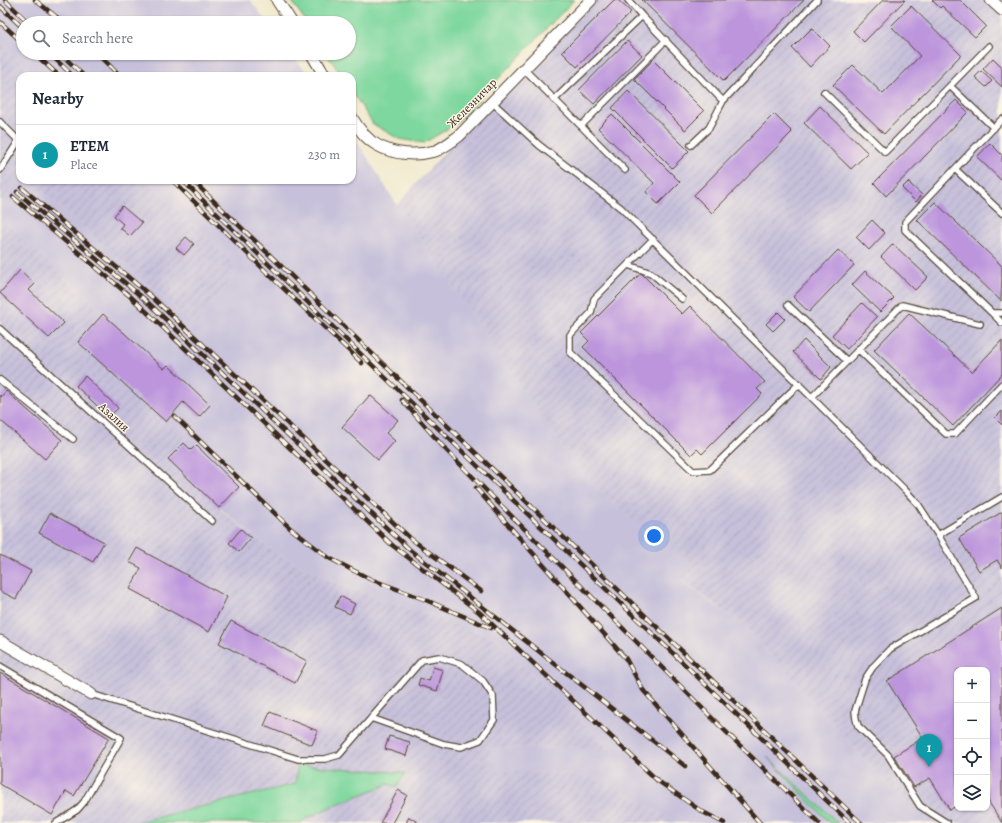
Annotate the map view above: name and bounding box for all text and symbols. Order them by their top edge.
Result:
search box [16,16,356,60]
icon: search [30,27,52,49]
text: Search here [62,28,133,48]
street label: Железничар [444,75,500,131]
text: Nearby [32,87,83,110]
text: ЕТЕМ [70,136,109,156]
text: 1 [43,146,47,163]
text: 230 m [308,146,340,163]
text: Place [70,156,98,173]
street label: Азалия [94,398,133,435]
your location [644,526,664,546]
map controls [954,667,990,811]
button: + [954,667,990,703]
button: − [954,703,990,739]
pin: 1 [916,734,942,767]
button: locate [954,739,990,775]
button: layers [954,775,990,811]

